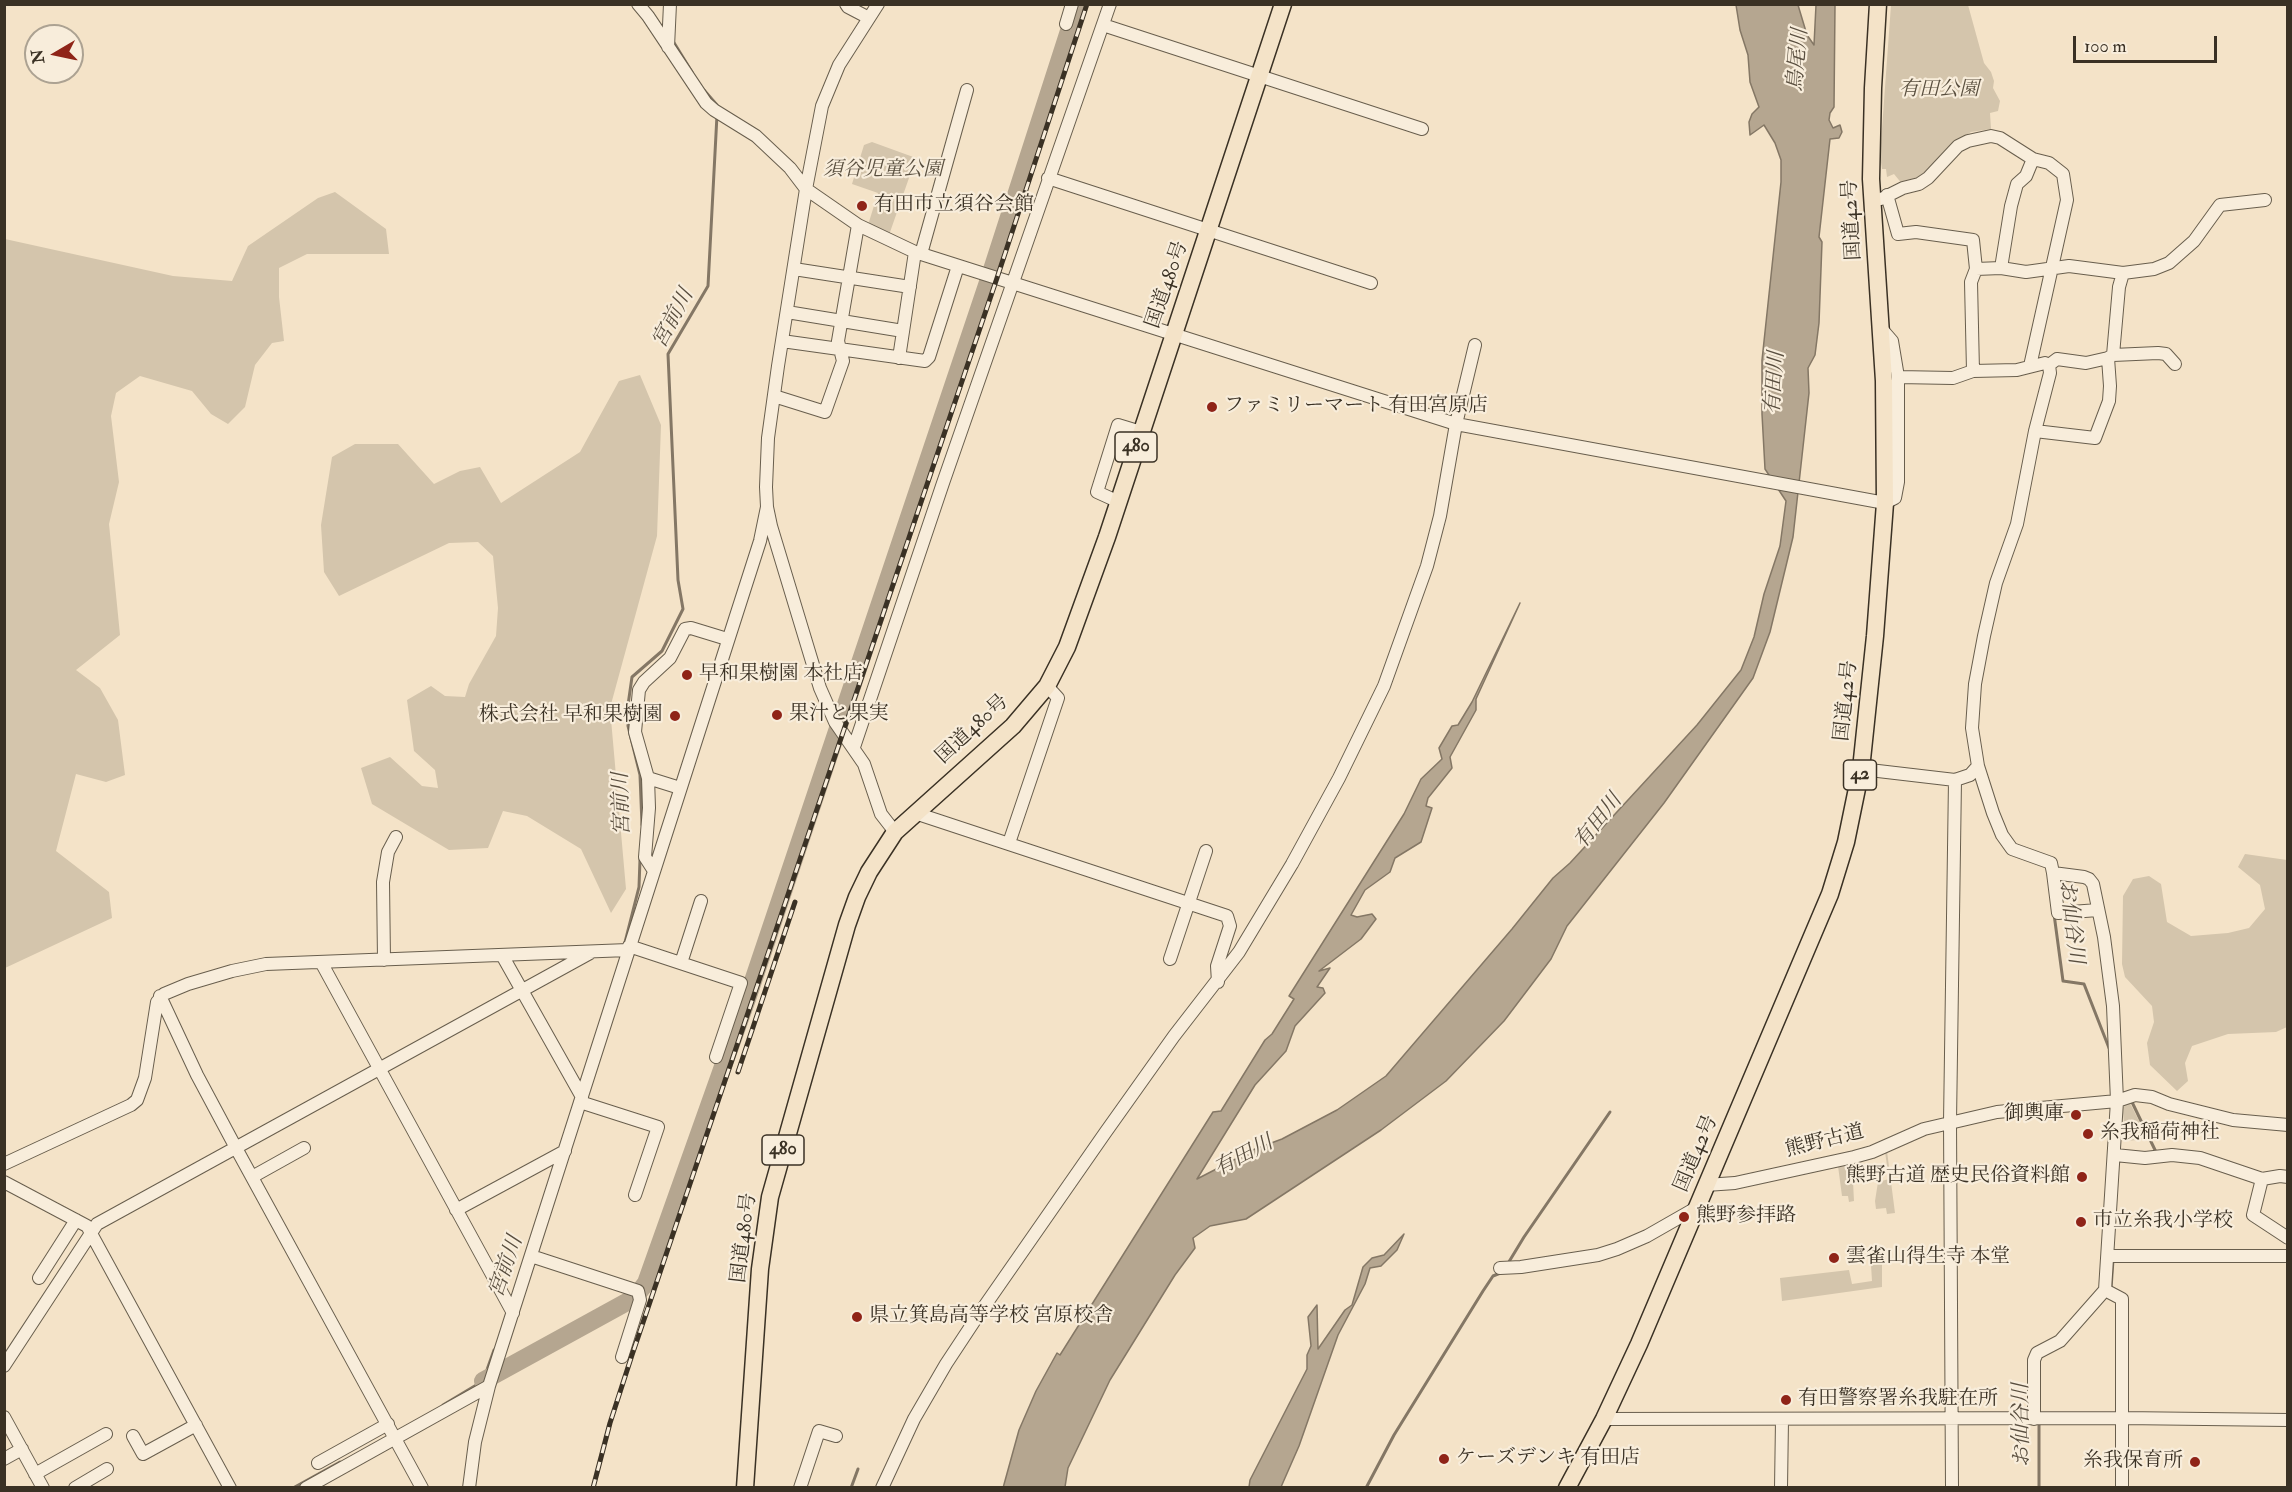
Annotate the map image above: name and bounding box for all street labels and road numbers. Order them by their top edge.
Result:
street label: 国道42号 [1839,179,1867,261]
street label: 国道480号 [1142,238,1194,332]
road number: 480 [1115,432,1157,462]
street label: 国道42号 [1831,660,1863,742]
street label: 国道480号 [932,690,1014,770]
road number: 42 [1844,760,1876,790]
street label: 国道42号 [1670,1112,1724,1196]
street label: 熊野古道 [1783,1121,1867,1163]
road number: 480 [762,1135,804,1165]
street label: 国道480号 [728,1192,762,1284]

